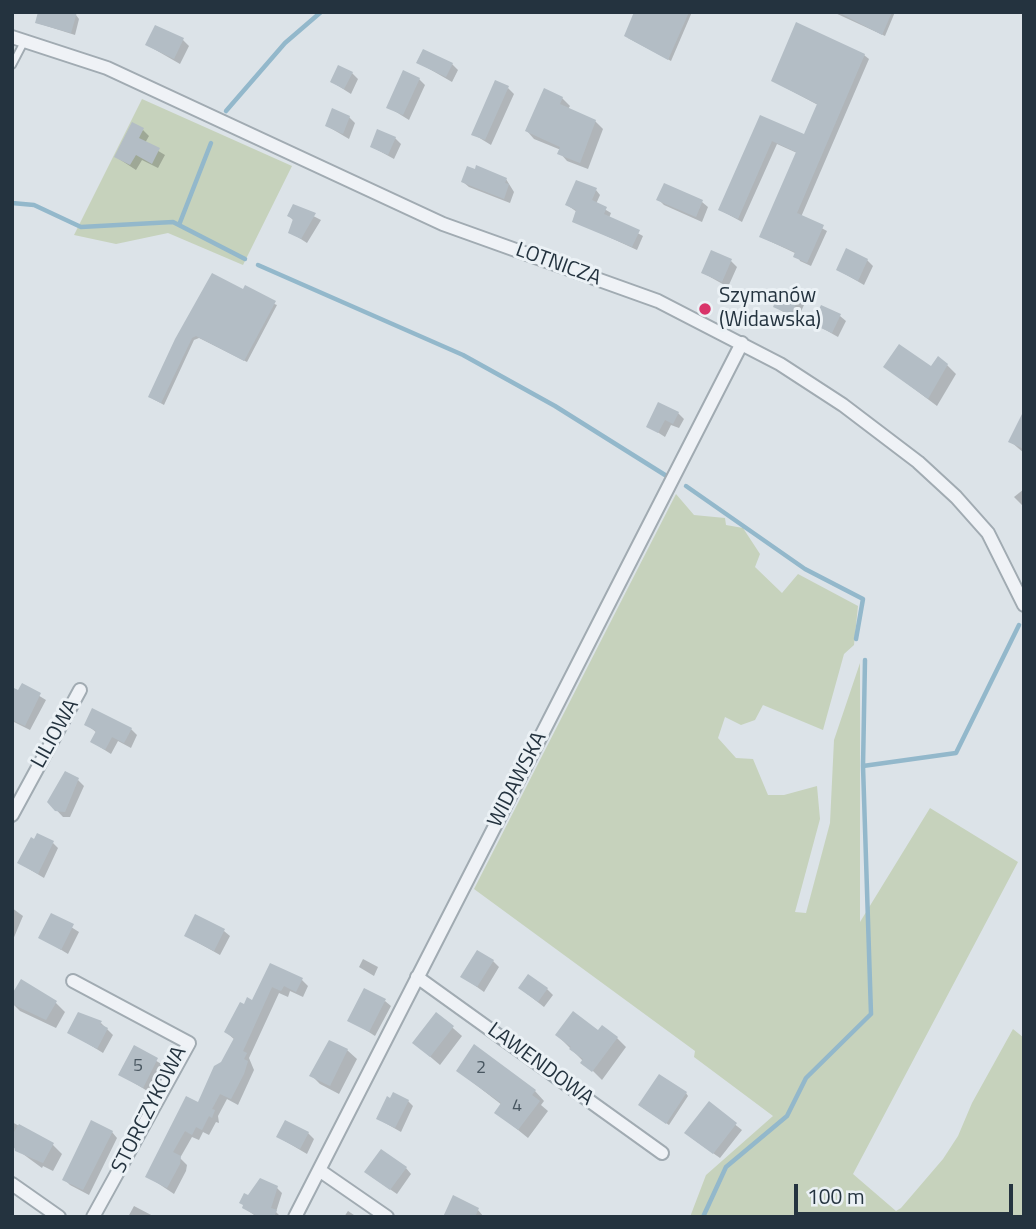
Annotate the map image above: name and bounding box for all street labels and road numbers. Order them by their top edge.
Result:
street label: LOTNICZA [512,238,604,292]
street label: LILIOWA [27,695,85,773]
street label: WIDAWSKA [483,728,553,832]
street label: LAWENDOWA [482,1018,598,1112]
street label: STORCZYKOWA [107,1042,193,1178]

